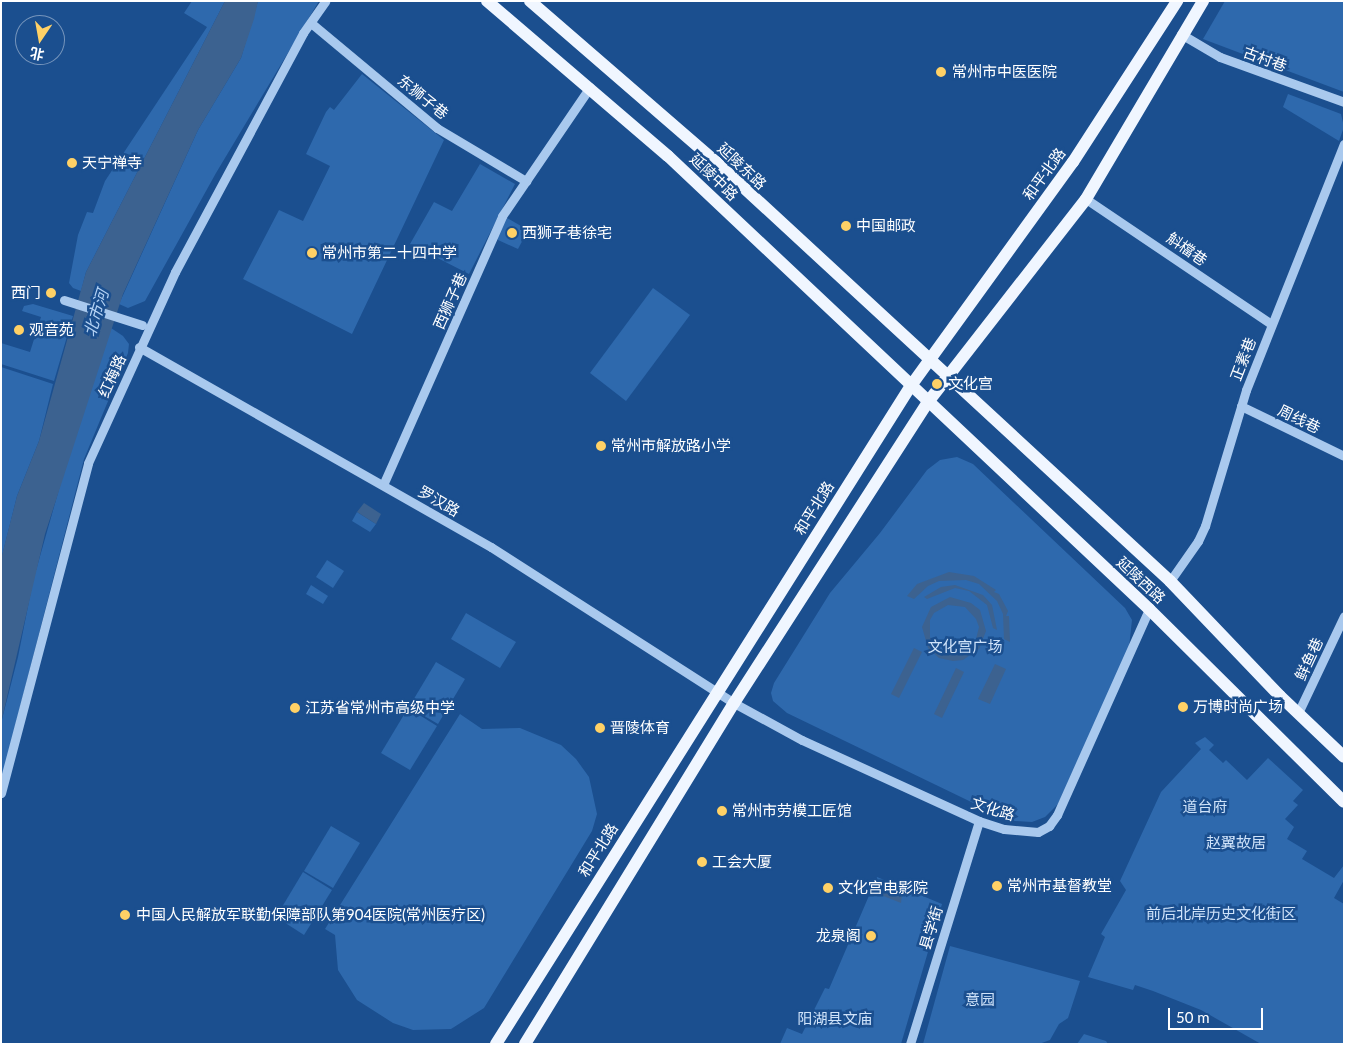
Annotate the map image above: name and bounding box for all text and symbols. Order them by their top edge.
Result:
north arrow [15,15,65,65]
street label: 古村巷 [1241,43,1289,75]
text: 北 [28,44,46,64]
place label: 常州市中医医院 [952,63,1057,81]
marker: 常州市中医医院 [934,65,948,79]
street label: 东狮子巷 [394,71,452,123]
street label: 延陵东路 [714,139,770,193]
street label: 和平北路 [1019,144,1069,204]
street label: 延陵中路 [686,150,742,204]
place label: 天宁禅寺 [82,154,142,172]
marker: 天宁禅寺 [66,157,78,169]
place label: 中国邮政 [856,217,916,235]
marker: 中国邮政 [840,220,852,232]
place label: 西狮子巷徐宅 [522,224,612,242]
marker: 西狮子巷徐宅 [506,227,518,239]
street label: 斛檔巷 [1163,229,1211,269]
place label: 常州市第二十四中学 [322,244,457,262]
marker: 常州市第二十四中学 [306,247,318,259]
street label: 西狮子巷 [430,270,470,332]
place label: 西门 [11,284,41,302]
marker: 西门 [45,287,57,299]
water label: 北市河 [80,287,112,339]
place label: 观音苑 [29,321,74,339]
marker: 观音苑 [13,324,25,336]
street label: 正素巷 [1227,335,1259,383]
street label: 红梅路 [95,352,129,400]
place label: 文化宫 [948,375,993,393]
marker: 文化宫 [930,377,944,391]
street label: 周线巷 [1275,401,1323,437]
place label: 常州市解放路小学 [611,437,731,455]
marker: 常州市解放路小学 [595,440,607,452]
street label: 和平北路 [790,478,838,538]
street label: 罗汉路 [415,482,463,520]
street label: 延陵西路 [1113,553,1169,607]
street label: 鲜鱼巷 [1291,635,1327,683]
park label: 文化宫广场 [928,638,1002,656]
place label: 万博时尚广场 [1193,698,1283,716]
place label: 江苏省常州市高级中学 [305,699,455,717]
marker: 万博时尚广场 [1177,701,1189,713]
marker: 江苏省常州市高级中学 [289,702,301,714]
place label: 晋陵体育 [610,719,670,737]
marker: 晋陵体育 [594,722,606,734]
street label: 文化路 [969,794,1017,824]
park label: 道台府 [1183,798,1227,816]
place label: 常州市劳模工匠馆 [732,802,852,820]
marker: 常州市劳模工匠馆 [716,805,728,817]
street label: 和平北路 [574,820,622,880]
park label: 赵翼故居 [1206,834,1266,852]
place label: 工会大厦 [712,853,772,871]
marker: 工会大厦 [696,856,708,868]
place label: 常州市基督教堂 [1007,877,1112,895]
place label: 文化宫电影院 [838,879,928,897]
marker: 常州市基督教堂 [991,880,1003,892]
marker: 文化宫电影院 [822,882,834,894]
street label: 县学街 [916,904,946,952]
park label: 前后北岸历史文化街区 [1146,905,1296,923]
place label: 中国人民解放军联勤保障部队第904医院(常州医疗区) [136,906,485,924]
marker: 中国人民解放军联勤保障部队第904医院(常州医疗区) [118,908,132,922]
place label: 龙泉阁 [816,927,861,945]
marker: 龙泉阁 [865,930,877,942]
park label: 意园 [965,991,995,1009]
scale bar [1170,998,1265,1030]
text: 50 m [1176,1008,1210,1026]
park label: 阳湖县文庙 [798,1010,872,1028]

